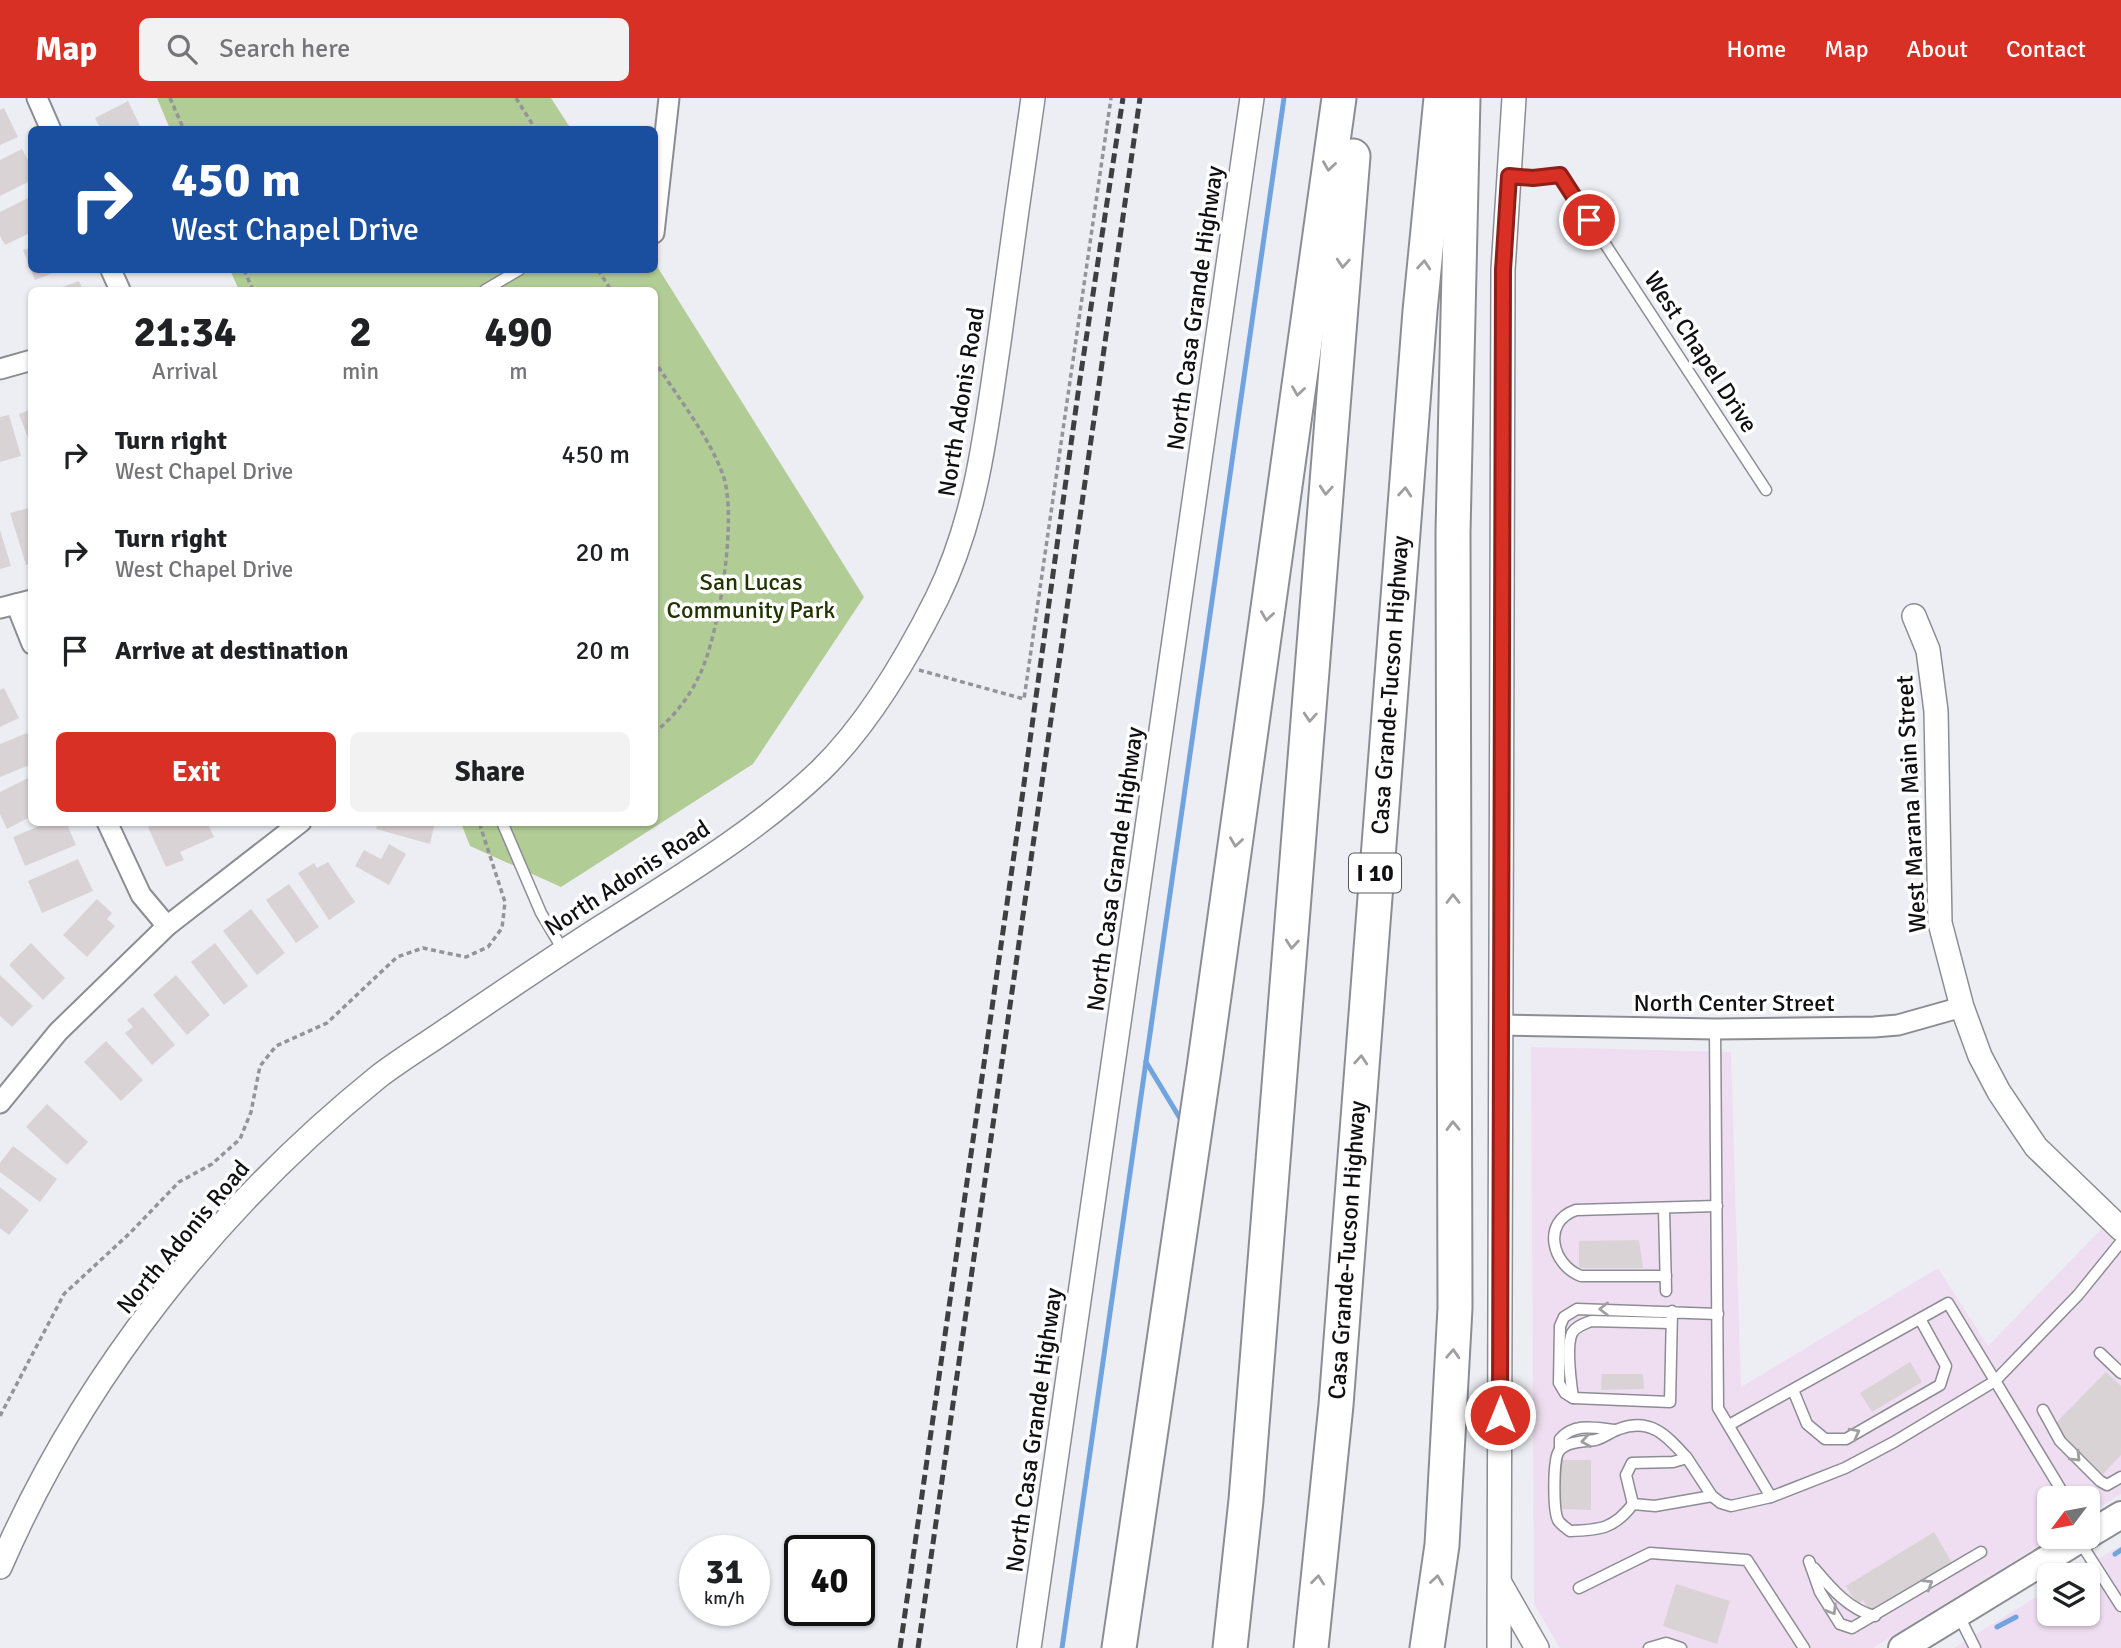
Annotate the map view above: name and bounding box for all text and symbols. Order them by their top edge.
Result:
search box [139,18,629,81]
text: Map [35,29,97,70]
icon: search [163,30,201,68]
text: Search here [219,33,350,65]
text: Home [1726,34,1786,64]
text: Map [1824,34,1869,64]
text: About [1907,34,1968,64]
text: Contact [2006,34,2086,64]
text: 450 m [171,150,301,210]
icon: right [56,154,147,245]
one-way arrow [1322,160,1337,171]
street label: North Casa Grande Highway [1160,164,1230,452]
pin [1559,190,1619,250]
icon: arrive [1570,201,1608,239]
text: West Chapel Drive [171,210,419,249]
one-way arrow [1336,258,1351,269]
one-way arrow [1416,259,1431,270]
street label: West Chapel Drive [1638,266,1764,438]
street label: North Adonis Road [931,305,991,499]
text: 21:34 [133,307,237,358]
text: 2 [349,307,372,358]
text: 490 [484,307,553,358]
text: Arrival [152,357,218,386]
text: min [342,357,379,386]
text: m [509,357,528,386]
one-way arrow [1291,385,1306,397]
text: Turn right [115,425,227,457]
icon: right [56,436,94,474]
text: 450 m [561,439,630,471]
text: West Chapel Drive [115,457,293,486]
one-way arrow [1319,485,1334,496]
one-way arrow [1397,486,1412,497]
text: Turn right [115,523,227,555]
icon: right [56,534,94,572]
street label: Casa Grande-Tucson Highway [1365,535,1415,835]
text: 20 m [575,537,630,569]
text: West Chapel Drive [115,555,293,584]
park label: San Lucas Community Park [667,567,835,625]
one-way arrow [1260,610,1275,622]
icon: arrive [56,632,94,670]
text: Arrive at destination [115,635,348,667]
text: 20 m [575,635,630,667]
street label: West Marana Main Street [1889,675,1933,933]
one-way arrow [1303,712,1318,723]
street label: North Casa Grande Highway [1080,725,1150,1013]
button: Exit [56,732,336,812]
button: Share [350,732,630,812]
street label: North Adonis Road [539,813,715,943]
one-way arrow [1228,836,1243,847]
road number: I 10 [1349,853,1401,892]
one-way arrow [1445,893,1461,903]
one-way arrow [1285,939,1300,950]
street label: North Center Street [1633,988,1835,1018]
one-way arrow [1353,1055,1368,1066]
street label: Casa Grande-Tucson Highway [1322,1100,1372,1400]
one-way arrow [1445,1120,1461,1131]
street label: North Adonis Road [110,1154,256,1320]
street label: North Casa Grande Highway [999,1286,1069,1574]
one-way arrow [1598,1301,1609,1317]
one-way arrow [1445,1348,1460,1359]
position arrow [1463,1378,1537,1452]
one-way arrow [1848,1428,1861,1442]
one-way arrow [1580,1433,1592,1448]
one-way arrow [2067,1449,2080,1462]
north arrow [2037,1486,2100,1549]
map controls [2037,1486,2100,1626]
speed limit sign: 40 [784,1535,875,1626]
text: 31 [706,1550,743,1593]
button: layers [2037,1563,2100,1626]
one-way arrow [1310,1574,1325,1585]
one-way arrow [1429,1575,1444,1586]
one-way arrow [1921,1579,1934,1592]
text: km/h [704,1587,745,1609]
one-way arrow [1823,1603,1836,1616]

